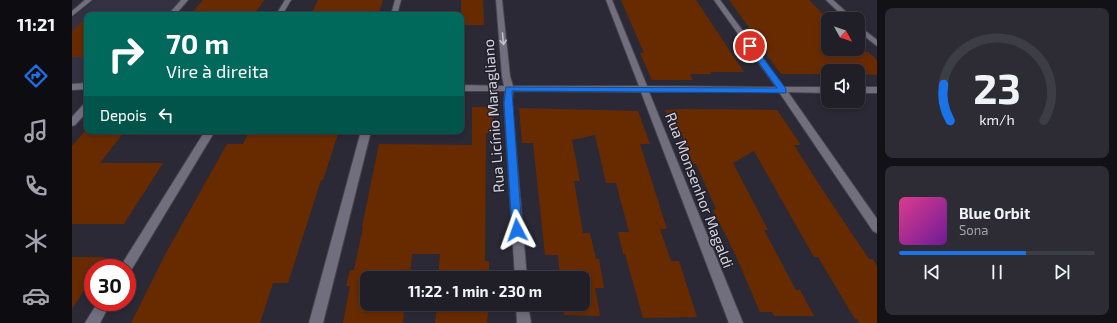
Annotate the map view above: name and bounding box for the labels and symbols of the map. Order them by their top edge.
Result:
north arrow [821,12,865,56]
pin [733,29,767,63]
one-way arrow [499,32,506,45]
street label: Rua Licínio Maragliano [479,39,507,193]
street label: Rua Monsenhor Magaldi [662,110,738,270]
position arrow [496,209,538,251]
speed limit sign: 30 [84,259,136,311]

